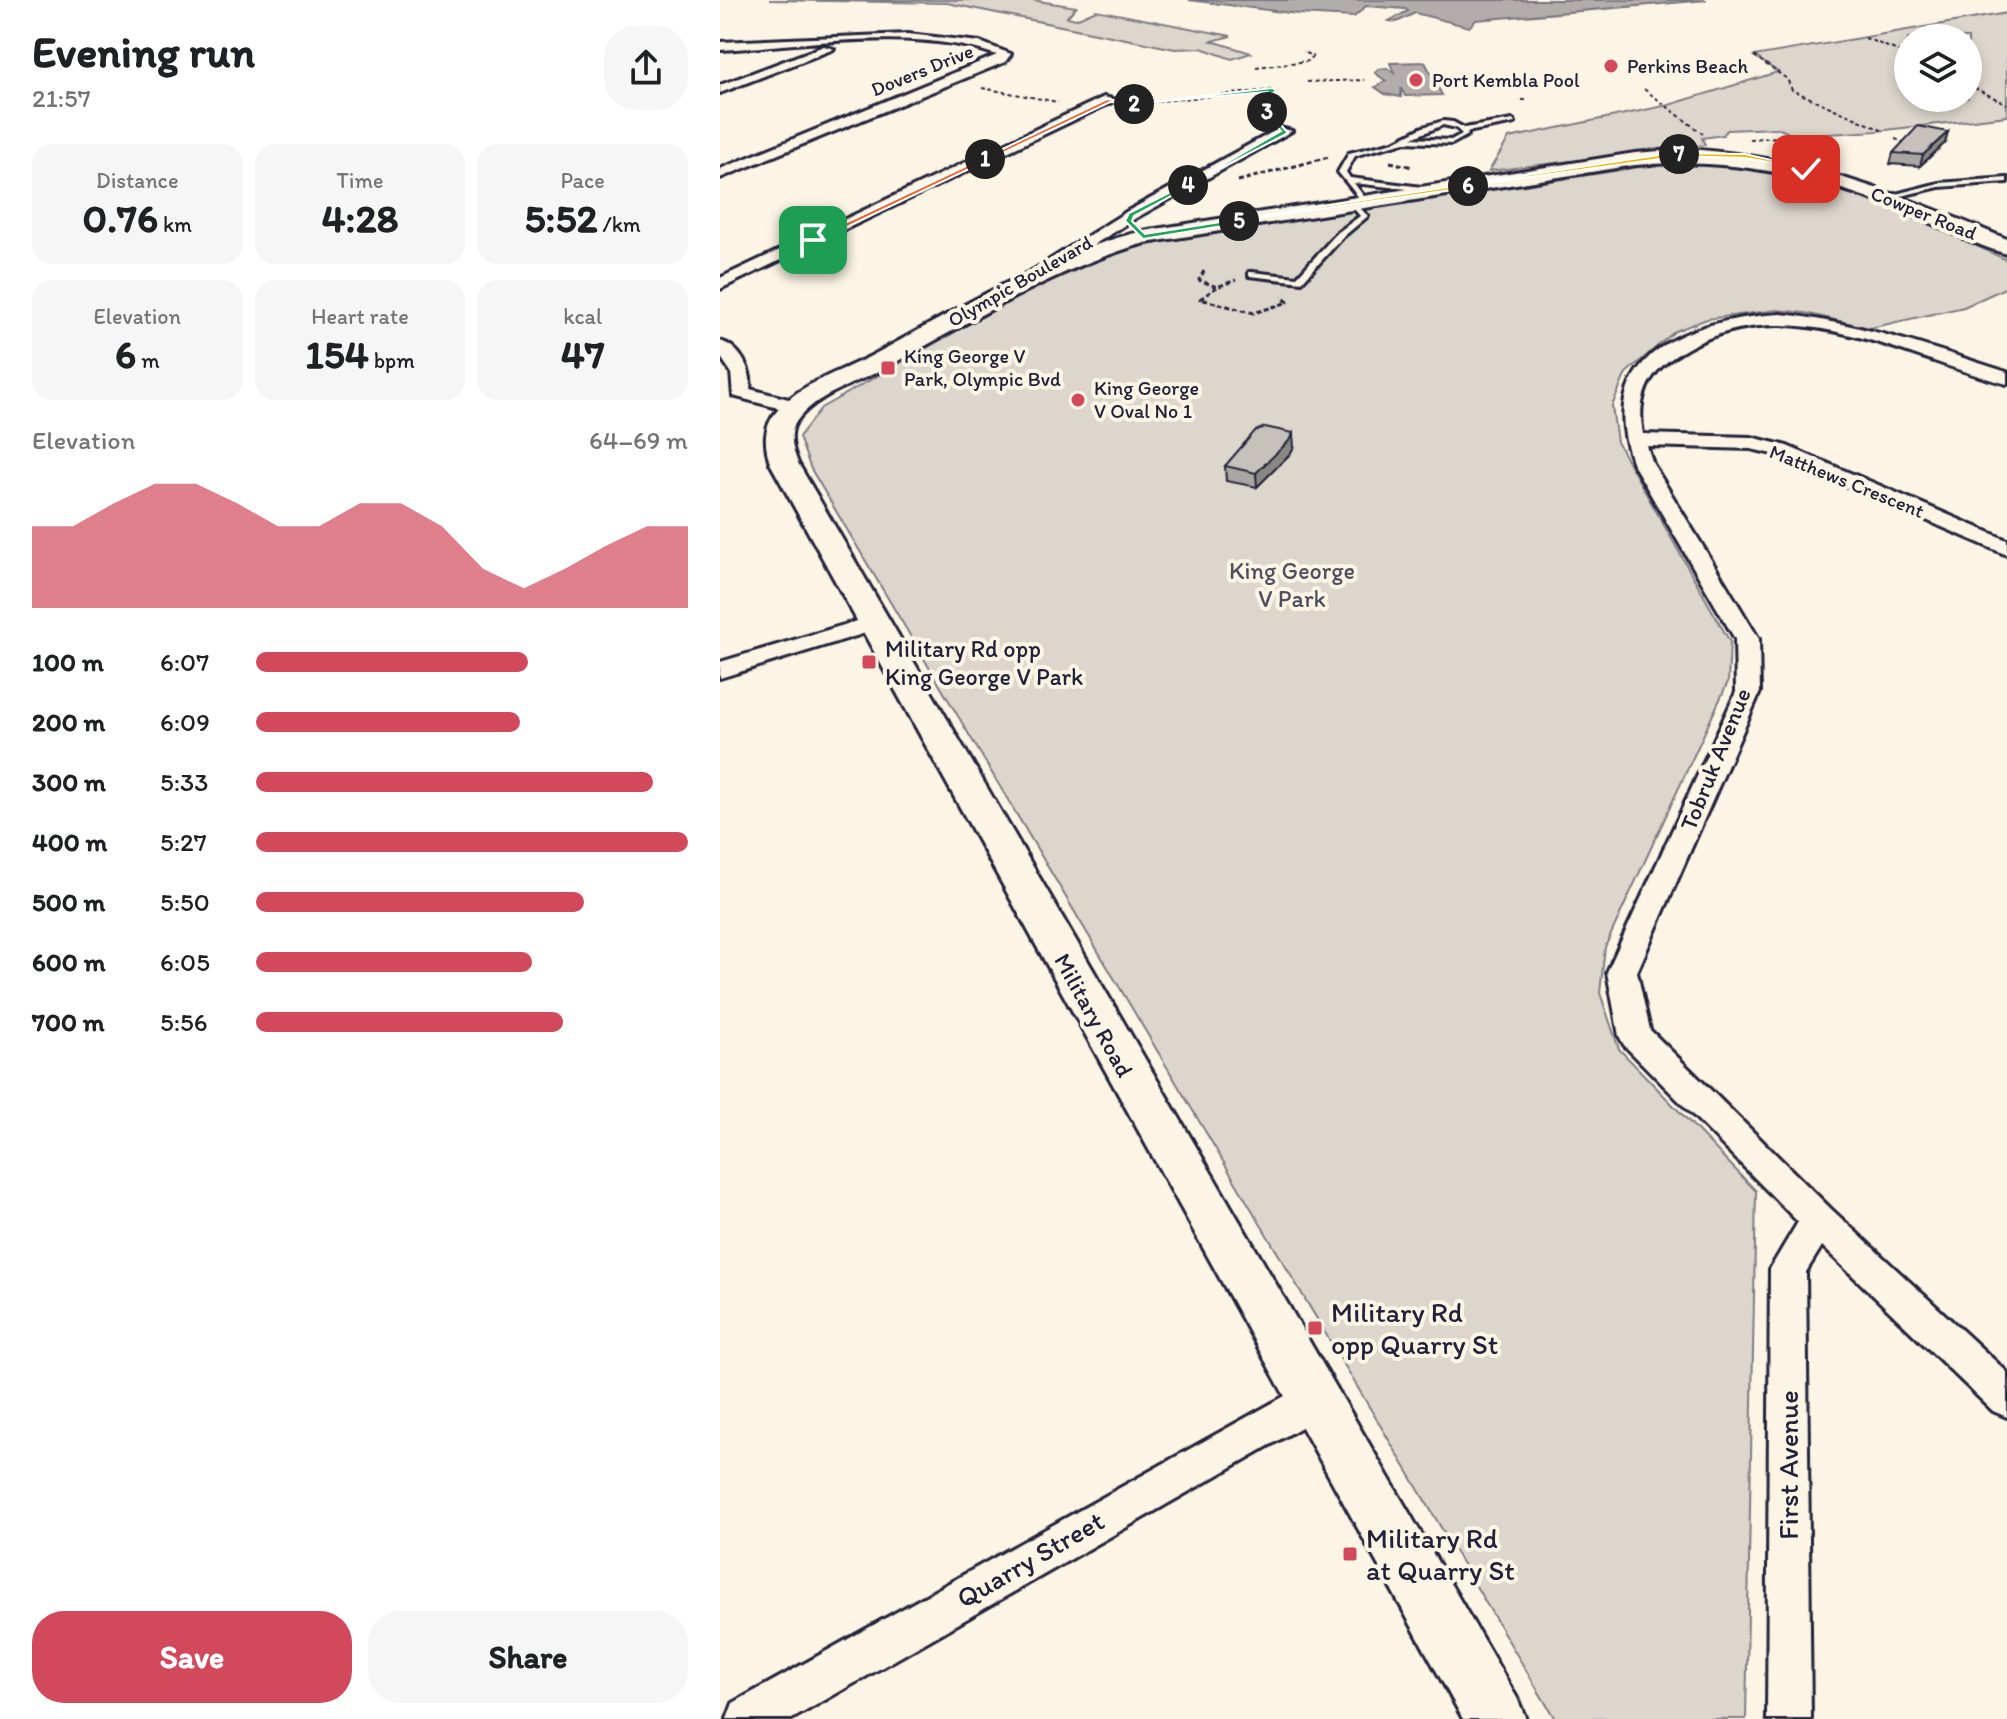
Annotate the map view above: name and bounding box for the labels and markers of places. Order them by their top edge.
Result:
place label: Perkins Beach [1627,54,1748,78]
marker: Perkins Beach [1602,57,1620,75]
place label: Port Kembla Pool [1432,68,1580,92]
marker: Port Kembla Pool [1407,71,1425,89]
pin: 2 [1114,84,1154,124]
pin: 3 [1247,92,1287,132]
pin: 7 [1659,134,1699,174]
pin [1772,135,1840,203]
pin: 1 [965,139,1005,179]
pin: 4 [1168,165,1208,205]
pin: 6 [1448,166,1488,206]
pin: 5 [1219,201,1259,241]
pin [779,206,847,274]
place label: King George V Park, Olympic Bvd [904,344,1061,391]
marker: King George V Park, Olympic Bvd [879,359,897,377]
place label: King George V Oval No 1 [1094,376,1199,423]
marker: King George V Oval No 1 [1069,391,1087,409]
place label: Military Rd opp King George V Park [885,634,1083,691]
marker: Military Rd opp King George V Park [860,653,878,671]
place label: Military Rd opp Quarry St [1331,1295,1498,1361]
marker: Military Rd opp Quarry St [1306,1319,1324,1337]
place label: Military Rd at Quarry St [1366,1521,1515,1587]
marker: Military Rd at Quarry St [1341,1545,1359,1563]

